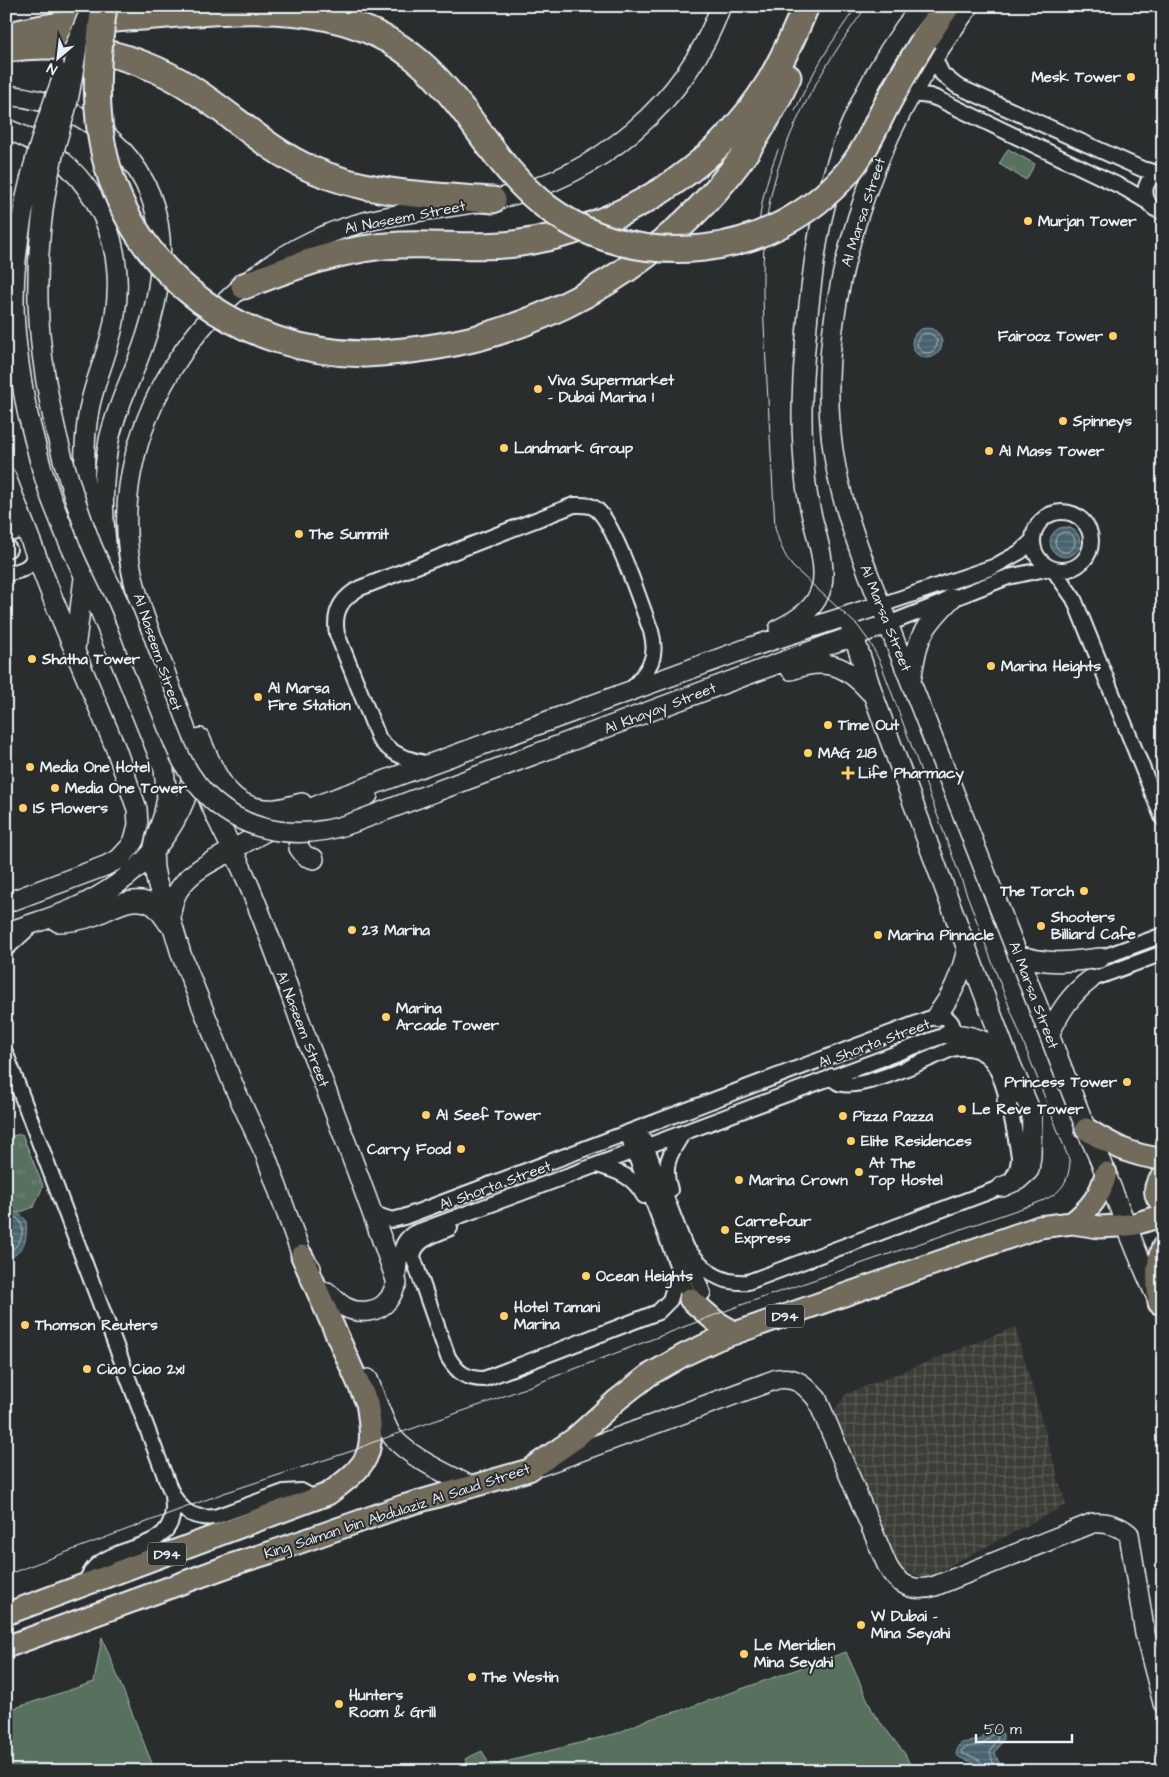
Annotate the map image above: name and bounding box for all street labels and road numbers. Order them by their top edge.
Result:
street label: Al Marsa Street [836,155,891,269]
street label: Al Naseem Street [343,195,467,240]
street label: Al Marsa Street [854,562,917,675]
street label: Al Naseem Street [128,591,187,714]
street label: Al Khayay Street [601,677,720,740]
street label: Al Marsa Street [1003,938,1064,1052]
street label: Al Naseem Street [271,968,334,1090]
street label: Al Shorta Street [815,1013,933,1073]
street label: Al Shorta Street [436,1155,554,1215]
road number: D94 [766,1304,804,1328]
street label: King Salman bin Abdulaziz Al Saud Street [261,1458,533,1565]
road number: D94 [148,1542,186,1566]

